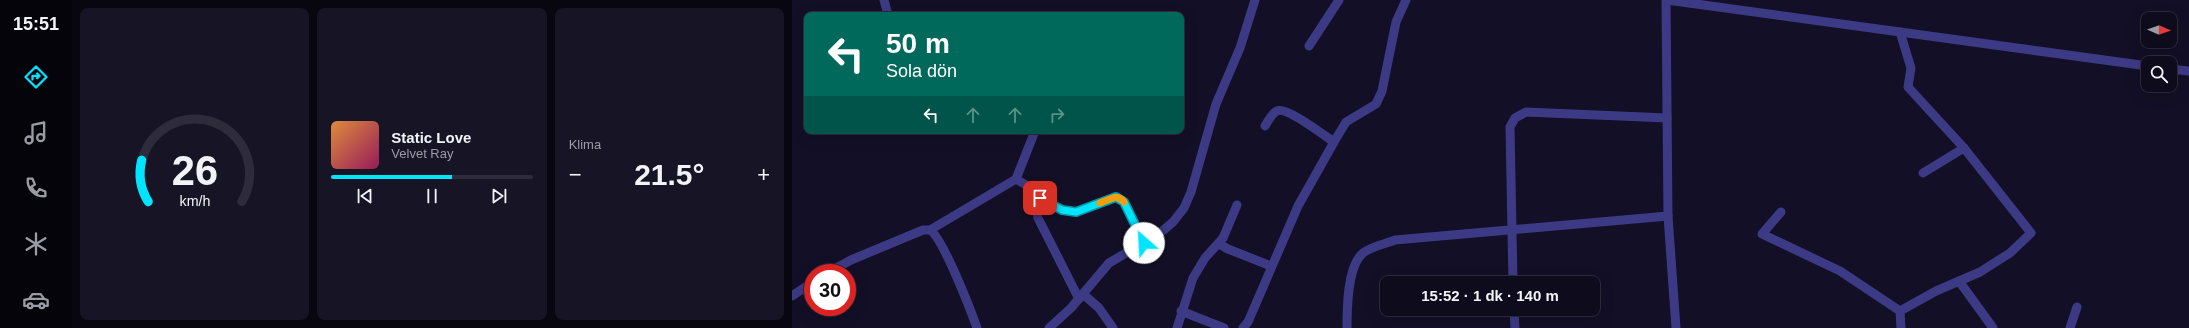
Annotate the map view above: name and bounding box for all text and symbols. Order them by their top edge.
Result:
north arrow [2141,12,2177,48]
map controls [2141,12,2177,92]
text: 15:51 [13,14,59,34]
icon: left [820,28,872,80]
text: 50 m [886,28,950,59]
button: search [2141,56,2177,92]
text: Sola dön [886,61,957,81]
icon: directions [22,63,50,91]
icon: left [920,104,942,126]
icon: ahead [962,104,984,126]
icon: ahead [1004,104,1026,126]
icon: right [1046,104,1068,126]
icon: music [22,119,50,147]
text: Static Love [391,129,471,146]
text: Klima [569,137,601,152]
text: Velvet Ray [391,146,453,161]
text: 26 [172,147,218,194]
text: 21.5° [634,158,705,191]
text: − [569,162,582,187]
text: + [757,162,770,187]
icon: phone [22,174,50,202]
pin [1023,181,1057,215]
icon: previous [354,185,376,207]
icon: pause [421,185,443,207]
icon: next [488,185,510,207]
icon: arrive [1029,187,1051,209]
text: km/h [179,193,210,209]
position arrow [1123,222,1165,264]
icon: climate [22,230,50,258]
speed limit sign: 30 [804,264,856,316]
icon: car [22,286,50,314]
text: 15:52 · 1 dk · 140 m [1421,287,1559,304]

